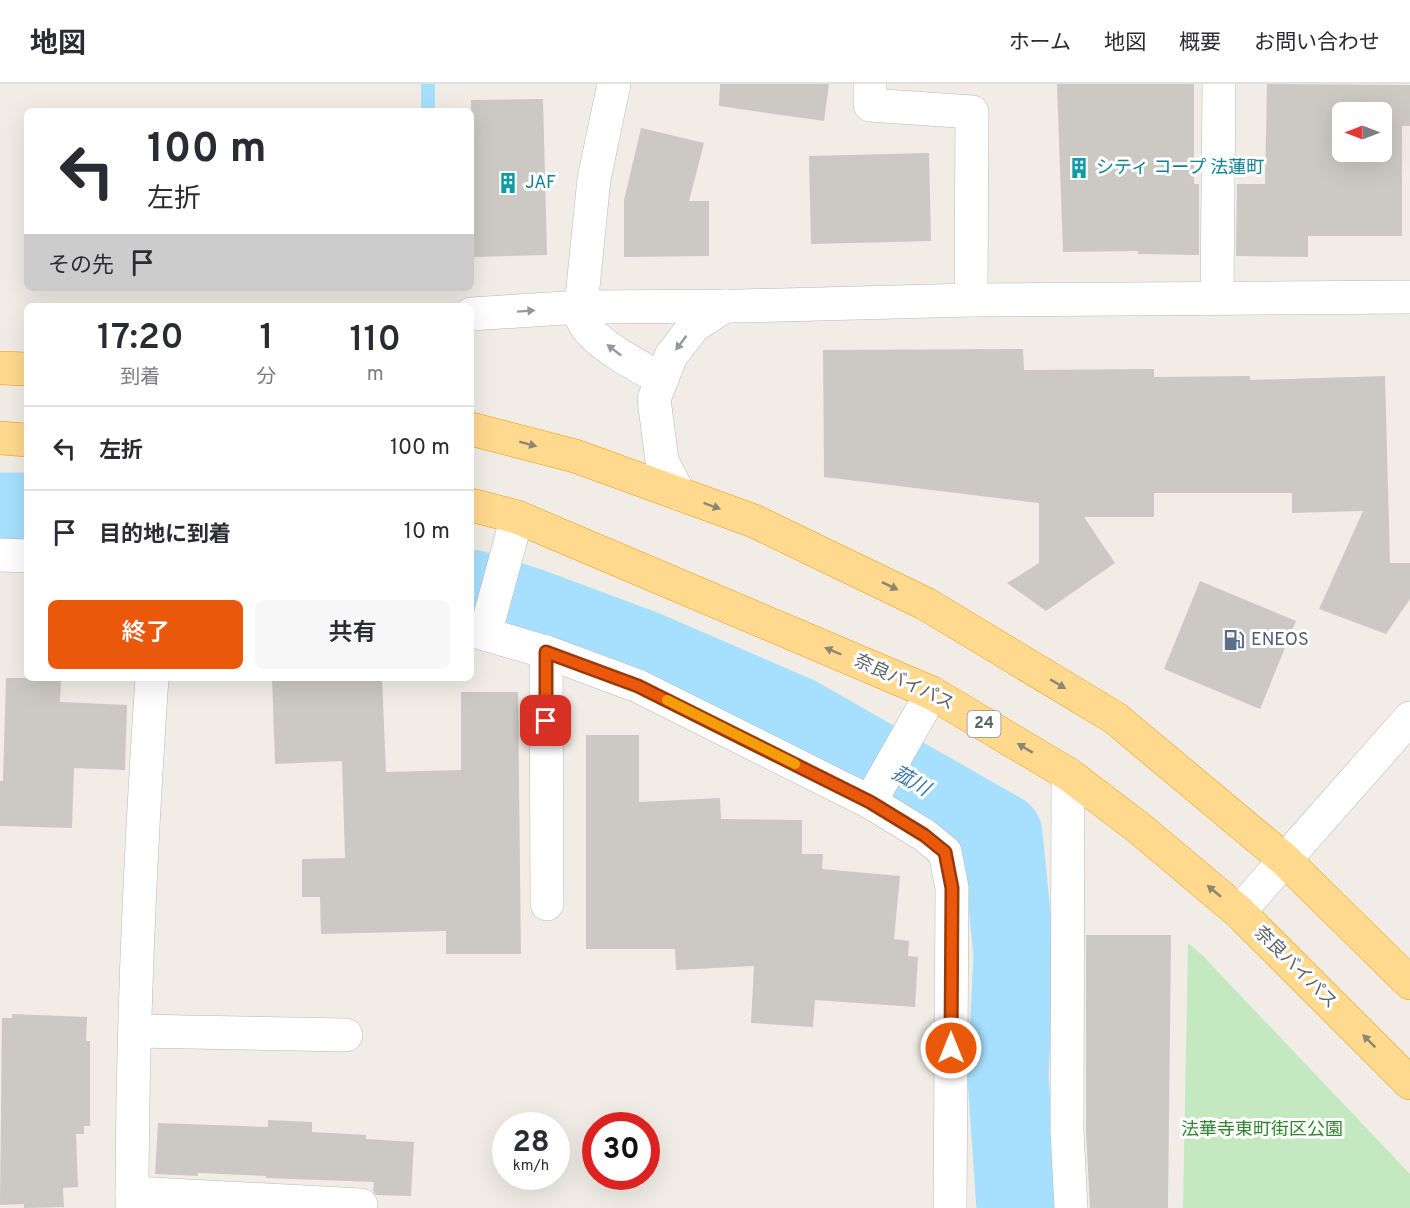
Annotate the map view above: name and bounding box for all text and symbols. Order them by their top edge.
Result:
text: 地図 [30,27,86,63]
text: ホーム [1009,30,1071,57]
text: 地図 [1104,30,1146,57]
text: 概要 [1179,30,1221,57]
text: お問い合わせ [1254,30,1380,57]
north arrow [1332,102,1392,162]
map controls [1332,102,1392,162]
text: 100 m [147,124,266,177]
icon: left [48,132,126,210]
building icon: シティ コープ 法蓮町 [1067,156,1091,180]
place label: シティ コープ 法蓮町 [1096,157,1264,180]
building icon: JAF [496,171,520,195]
place label: JAF [525,172,556,195]
text: 左折 [147,183,201,217]
icon: arrive [126,246,159,279]
text: その先 [48,253,114,280]
one-way arrow [516,306,535,315]
text: 17:20 [97,316,184,362]
text: 1 [259,316,274,362]
text: 110 [349,318,401,364]
one-way arrow [675,336,687,351]
one-way arrow [606,345,621,357]
text: m [367,362,384,388]
text: 到着 [120,365,160,391]
text: 分 [257,365,277,391]
icon: left [48,432,81,465]
text: 100 m [390,435,450,462]
text: 左折 [99,438,143,465]
one-way arrow [519,440,537,449]
one-way arrow [704,501,722,511]
icon: arrive [48,516,81,549]
text: 10 m [404,519,450,546]
text: 目的地に到着 [99,522,231,549]
one-way arrow [881,582,898,591]
button: 終了 [48,600,243,669]
button: 共有 [255,600,450,669]
fuel station icon: ENEOS [1222,628,1246,652]
place label: ENEOS [1251,629,1309,652]
one-way arrow [824,646,842,655]
street label: 奈良バイパス [850,650,958,716]
one-way arrow [1050,678,1066,689]
pin [520,695,571,746]
icon: arrive [529,704,562,737]
road number: 24 [968,711,1000,737]
one-way arrow [1017,743,1033,754]
water label: 菰川 [886,761,936,804]
one-way arrow [1207,885,1222,898]
street label: 奈良バイパス [1249,922,1341,1014]
position arrow [919,1016,983,1080]
one-way arrow [1362,1035,1376,1049]
speed limit sign: 30 [582,1112,660,1190]
park label: 法華寺東町街区公園 [1181,1119,1343,1142]
text: 28 [512,1125,550,1162]
text: km/h [513,1157,549,1176]

